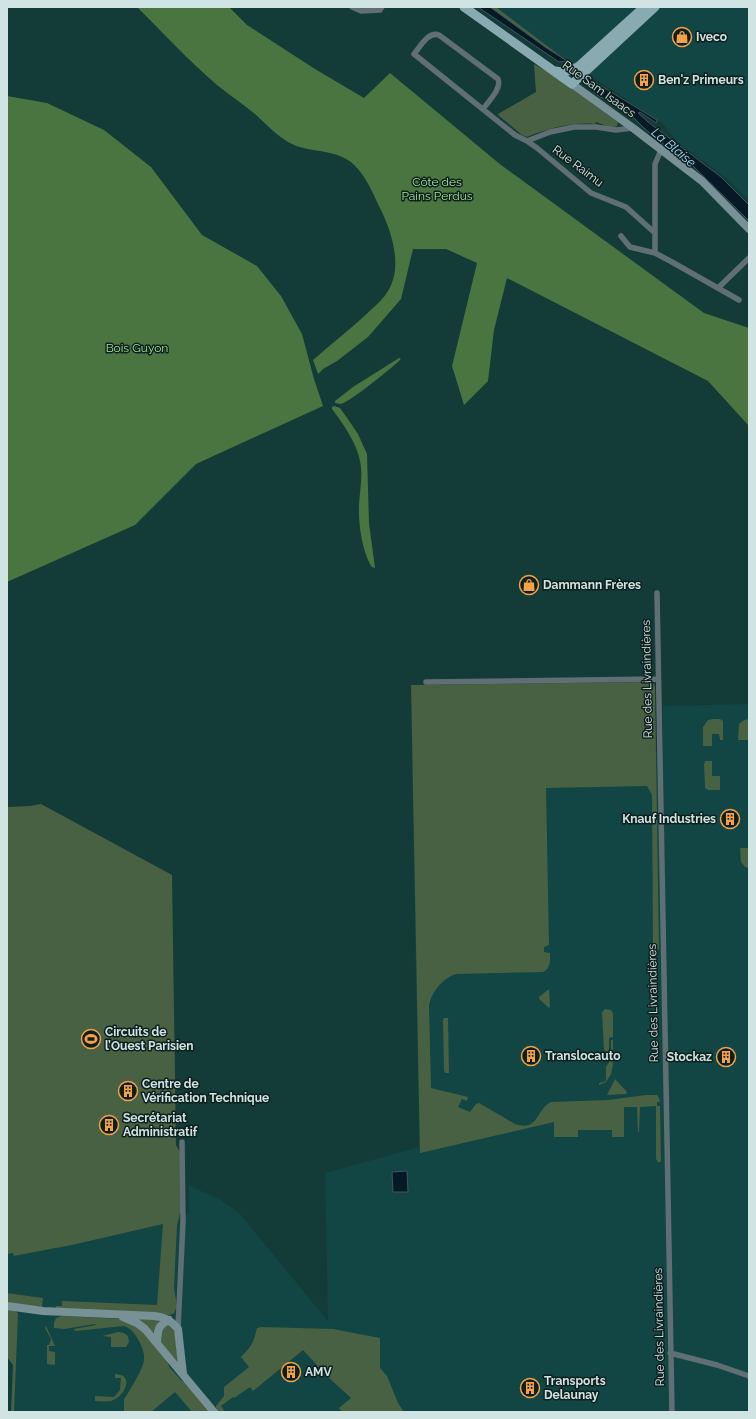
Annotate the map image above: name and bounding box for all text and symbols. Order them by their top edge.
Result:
shop icon: Iveco [671,26,693,48]
place label: Iveco [696,30,727,44]
street label: Rue Sam Isaacs [560,58,638,120]
building icon: Ben'z Primeurs [633,69,655,91]
place label: Ben'z Primeurs [658,73,744,87]
water label: La Blaise [648,125,699,170]
street label: Rue Raimu [550,142,606,190]
park label: Côte des Pains Perdus [401,175,473,203]
park label: Bois Guyon [106,341,168,355]
shop icon: Dammann Frères [518,574,540,596]
place label: Dammann Frères [543,578,641,592]
street label: Rue des Livraindières [639,619,655,738]
building icon: Knauf Industries [719,808,741,830]
place label: Knauf Industries [622,812,716,826]
street label: Rue des Livraindières [645,943,661,1062]
place label: Circuits de l’Ouest Parisien [105,1025,193,1053]
sports icon: Circuits de l’Ouest Parisien [80,1028,102,1050]
building icon: Translocauto [520,1045,542,1067]
building icon: Stockaz [715,1046,737,1068]
place label: Translocauto [545,1049,620,1063]
place label: Stockaz [667,1050,712,1064]
place label: Centre de Vérification Technique [142,1077,269,1105]
building icon: Centre de Vérification Technique [117,1080,139,1102]
place label: Secrétariat Administratif [123,1111,198,1139]
building icon: Secrétariat Administratif [98,1114,120,1136]
street label: Rue des Livraindières [651,1267,667,1386]
building icon: AMV [280,1361,302,1383]
place label: AMV [305,1365,332,1379]
place label: Transports Delaunay [544,1374,606,1402]
building icon: Transports Delaunay [519,1377,541,1399]

